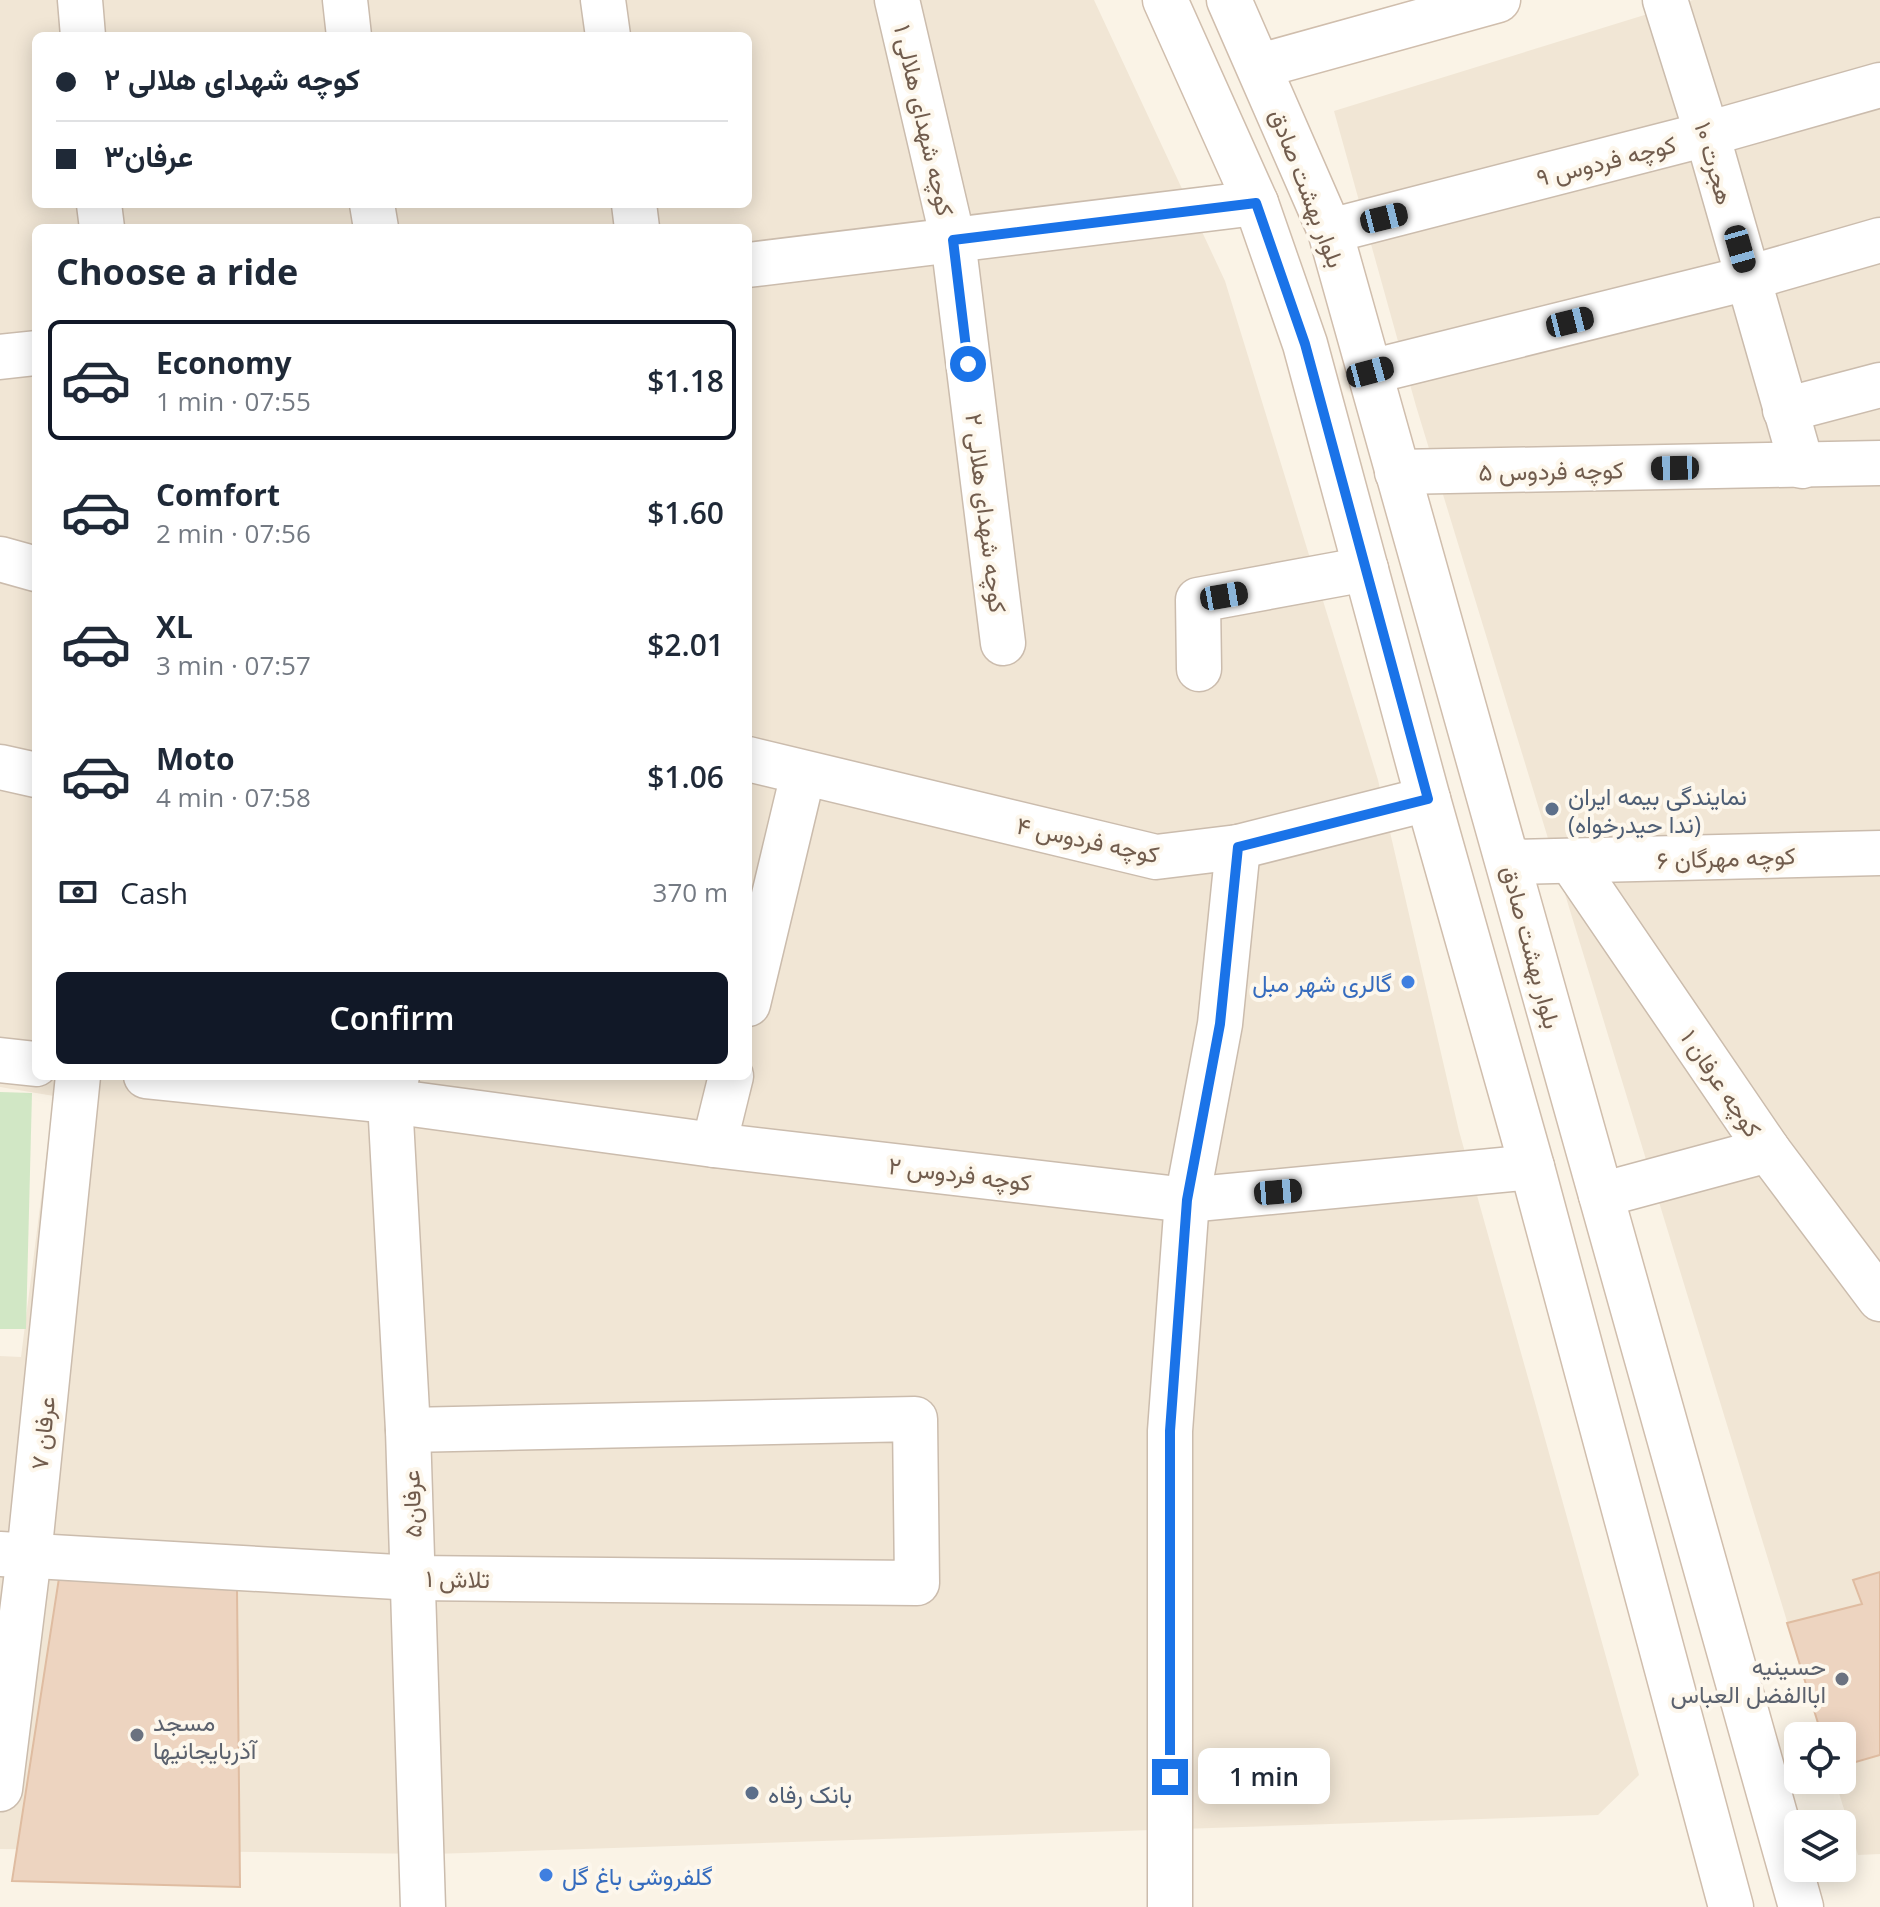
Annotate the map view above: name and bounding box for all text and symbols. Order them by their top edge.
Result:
street label: کوچه شهدای هلالی ۱ [886,21,963,219]
text: کوچه شهدای هلالی ۲ [104,58,360,99]
street label: بلوار بهشت صادق [1263,104,1353,272]
street label: هجرت ۱۰ [1687,118,1743,208]
street label: کوچه فردوس ۹ [1533,127,1680,194]
text: عرفان۳ [104,135,193,176]
car [1358,201,1410,235]
car [1722,223,1758,275]
text: Choose a ride [56,247,298,296]
car [1544,305,1596,339]
text: Economy [156,342,292,383]
icon: car [60,344,132,416]
route start [950,346,986,382]
car [1344,354,1396,390]
text: $1.18 [647,360,724,401]
text: 1 min · 07:55 [156,383,311,419]
street label: کوچه شهدای هلالی ۲ [957,411,1016,615]
street label: کوچه فردوس ۵ [1478,452,1624,489]
car [1651,456,1699,480]
text: Comfort [156,474,280,515]
icon: car [60,476,132,548]
text: $1.60 [647,492,724,533]
text: 2 min · 07:56 [156,515,311,551]
car [1198,580,1250,612]
text: XL [156,606,193,647]
icon: car [60,608,132,680]
text: $2.01 [647,624,724,665]
text: 3 min · 07:57 [156,647,311,683]
text: Moto [156,738,234,779]
icon: car [60,740,132,812]
text: $1.06 [647,756,724,797]
text: 4 min · 07:58 [156,779,311,815]
place label: نمایندگی بیمه ایران (ندا حیدرخواه) [1568,779,1747,840]
marker: نمایندگی بیمه ایران (ندا حیدرخواه) [1543,800,1561,818]
street label: کوچه فردوس ۴ [1013,808,1162,871]
street label: کوچه مهرگان ۶ [1656,838,1796,877]
street label: بلوار بهشت صادق [1494,862,1570,1032]
icon: cash [56,870,100,914]
text: Cash [120,872,188,913]
text: 370 m [653,874,728,910]
place label: گالری شهر مبل [1252,966,1392,999]
button: Confirm [56,972,728,1064]
marker: گالری شهر مبل [1399,973,1417,991]
street label: کوچه عرفان ۱ [1673,1023,1770,1144]
street label: کوچه فردوس ۲ [887,1148,1033,1199]
car [1253,1178,1303,1206]
street label: عرفان ۷ [22,1394,62,1472]
street label: عرفان۵ [393,1470,429,1538]
street label: تلاش ۱ [426,1561,490,1595]
place label: حسینیه اباالفضل العباس [1671,1649,1826,1710]
marker: حسینیه اباالفضل العباس [1833,1670,1851,1688]
place label: مسجد آذربایجانیها [153,1705,259,1766]
map controls [1784,1722,1856,1882]
button: locate [1784,1722,1856,1794]
marker: مسجد آذربایجانیها [128,1726,146,1744]
callout: 1 min [1198,1749,1330,1805]
text: 1 min [1229,1758,1299,1794]
route end [1152,1759,1188,1795]
place label: بانک رفاه [768,1777,852,1810]
marker: بانک رفاه [743,1784,761,1802]
button: layers [1784,1810,1856,1882]
place label: گلفروشی باغ گل [562,1859,713,1893]
marker: گلفروشی باغ گل [537,1866,555,1884]

